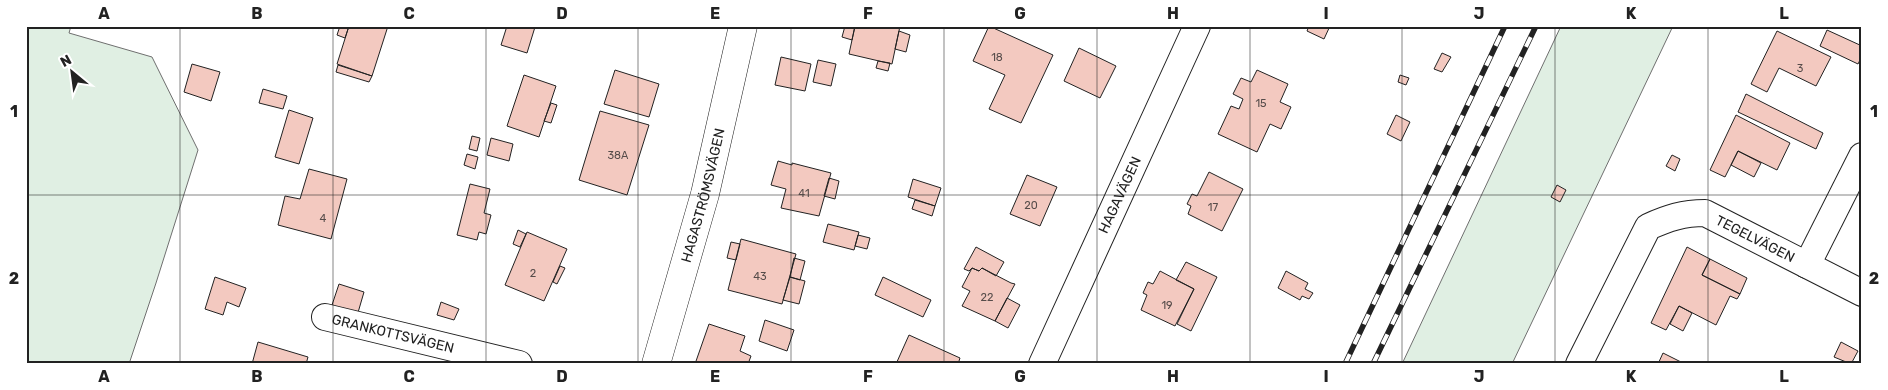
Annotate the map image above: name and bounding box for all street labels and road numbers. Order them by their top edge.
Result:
street label: HAGASTRÖMSVÄGEN [677,127,728,265]
street label: HAGAVÄGEN [1095,154,1144,236]
street label: TEGELVÄGEN [1713,211,1798,266]
street label: GRANKOTTSVÄGEN [330,310,456,356]

